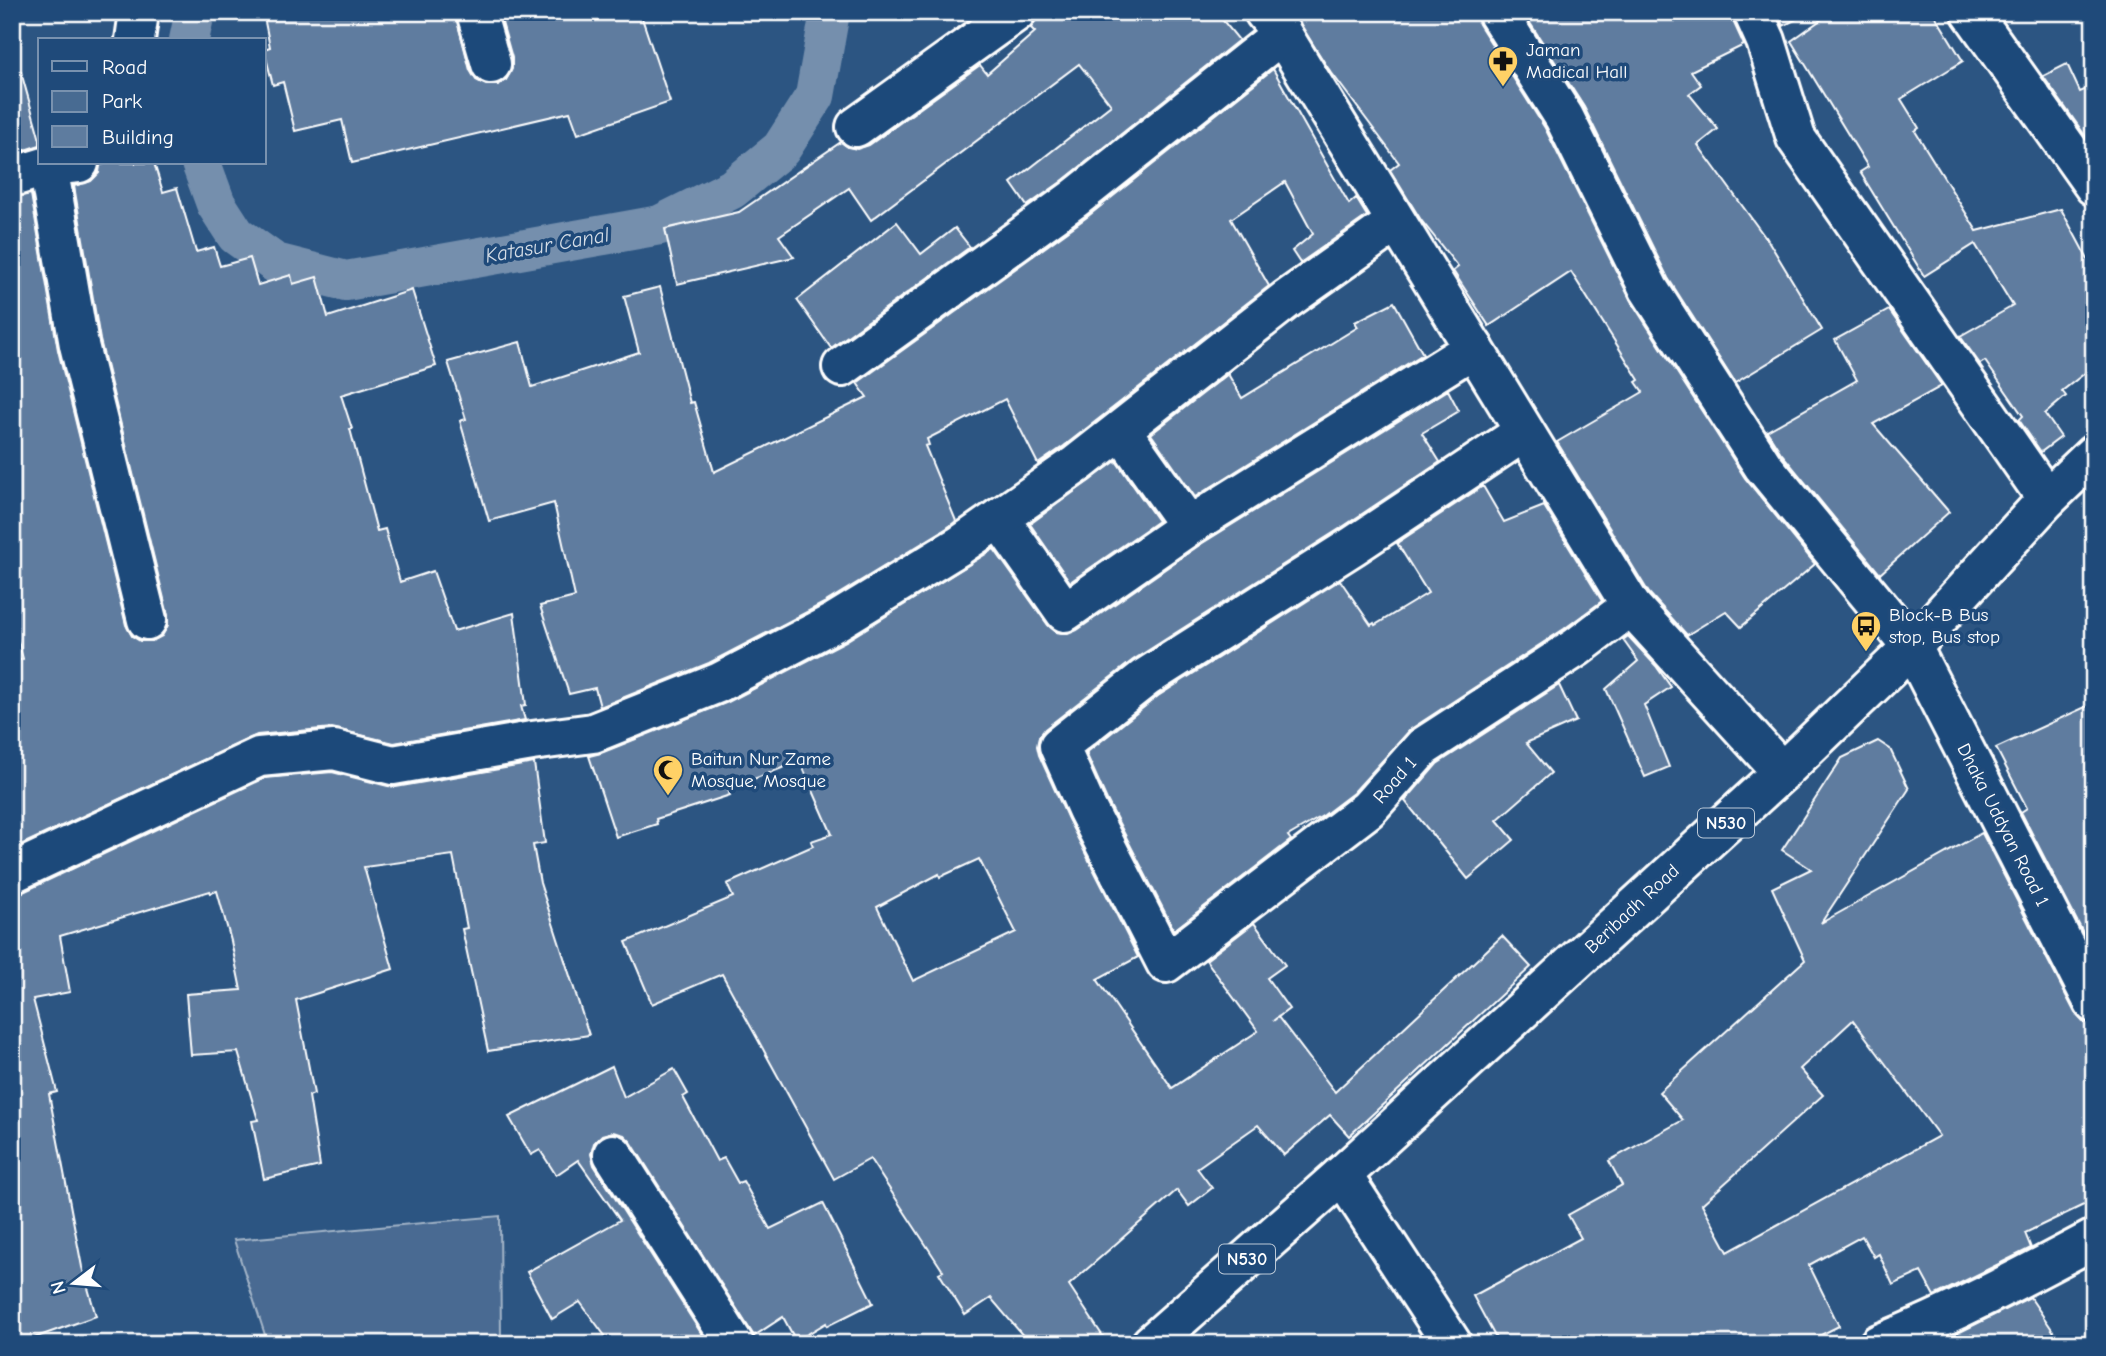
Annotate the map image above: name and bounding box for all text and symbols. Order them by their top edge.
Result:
legend [38,38,266,164]
place label: Jaman Madical Hall [1526,39,1627,83]
pharmacy icon: Jaman Madical Hall [1486,44,1520,88]
text: Road [102,55,147,79]
text: Park [102,89,142,113]
text: Building [102,125,174,149]
water label: Katasur Canal [483,222,611,268]
place label: Block-B Bus stop, Bus stop [1889,604,2000,648]
bus stop icon: Block-B Bus stop, Bus stop [1849,609,1883,653]
street label: Dhaka Uddyan Road 1 [1952,740,2054,910]
place label: Baitun Nur Zame Mosque, Mosque [691,748,831,792]
street label: Road 1 [1369,752,1421,808]
mosque icon: Baitun Nur Zame Mosque, Mosque [651,753,685,797]
road number: N530 [1698,808,1754,838]
street label: Beribadh Road [1580,860,1684,958]
road number: N530 [1219,1244,1275,1274]
north arrow [38,1248,108,1318]
text: N [46,1278,71,1296]

